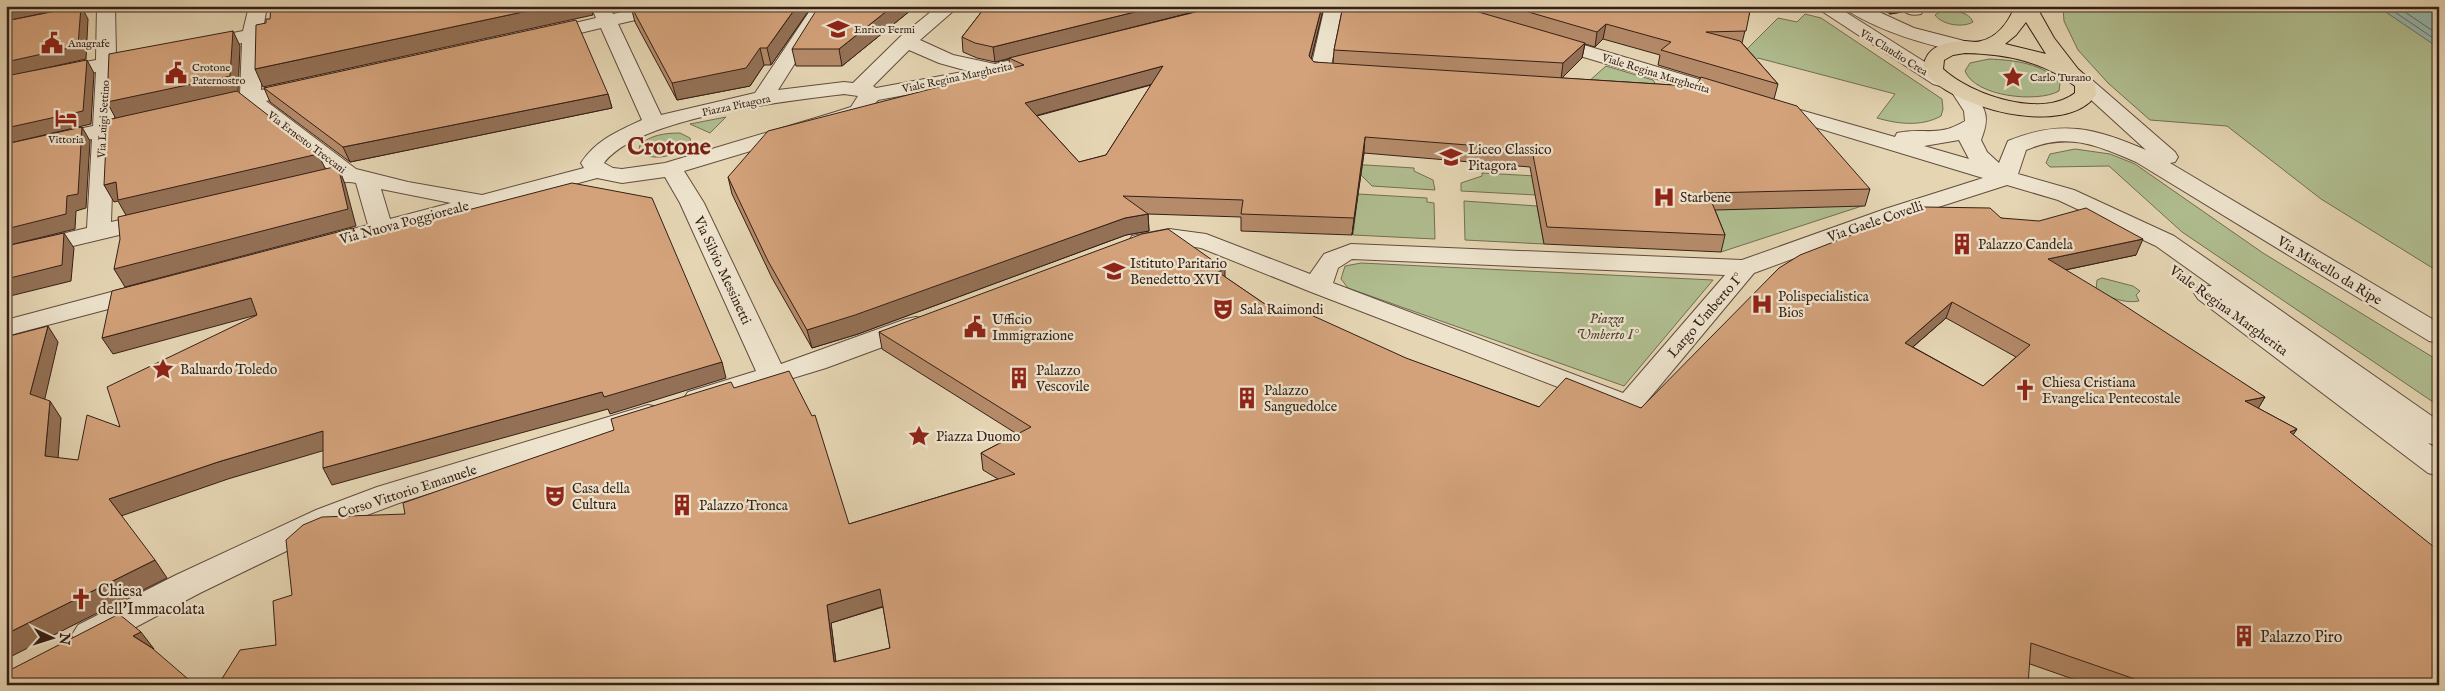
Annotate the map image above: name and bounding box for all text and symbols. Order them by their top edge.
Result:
school or university icon: Enrico Fermi [825,16,851,42]
place label: Enrico Fermi [854,23,915,37]
street label: Via Claudio Crea [1856,26,1930,79]
public building icon: Anagrafe [39,30,65,56]
place label: Anagrafe [67,37,110,51]
street label: Viale Regina Margherita [1599,51,1712,97]
street label: Viale Regina Margherita [900,59,1014,97]
public building icon: Crotone Paternostro [163,60,189,86]
place label: Crotone Paternostro [192,61,245,88]
place icon: Carlo Turano [2000,64,2026,90]
place label: Carlo Turano [2030,71,2091,85]
street label: Via Luigi Settino [95,80,113,159]
street label: Piazza Pitagora [701,92,772,120]
hotel icon: Vittoria [53,105,79,131]
street label: Via Ernesto Treccani [263,108,349,177]
district label: Crotone [627,132,711,163]
place label: Vittoria [47,133,84,147]
place label: Liceo Classico Pitagora [1468,141,1552,175]
school or university icon: Liceo Classico Pitagora [1438,144,1464,170]
hospital icon: Starbene [1651,184,1677,210]
place label: Starbene [1680,189,1732,207]
street label: Via Nuova Poggioreale [337,197,471,249]
street label: Via Gaele Covelli [1824,197,1926,247]
street label: Via Silvio Messinetti [689,213,755,328]
building icon: Palazzo Candela [1949,231,1975,257]
street label: Via Miscello da Ripe [2273,232,2386,310]
place label: Palazzo Candela [1978,236,2074,254]
place label: Istituto Paritario Benedetto XVI [1130,255,1227,289]
school or university icon: Istituto Paritario Benedetto XVI [1101,258,1127,284]
street label: Viale Regina Margherita [2165,261,2292,361]
street label: Largo Umberto I° [1664,270,1747,362]
place label: Polispecialistica Bios [1778,288,1870,322]
hospital icon: Polispecialistica Bios [1749,291,1775,317]
theatre icon: Sala Raimondi [1210,296,1236,322]
place label: Sala Raimondi [1240,301,1324,319]
park label: Piazza Umberto I° [1576,310,1639,344]
place label: Ufficio Immigrazione [992,311,1074,345]
public building icon: Ufficio Immigrazione [962,314,988,340]
place icon: Baluardo Toledo [150,356,176,382]
place label: Baluardo Toledo [180,361,278,379]
place label: Palazzo Vescovile [1035,362,1090,396]
building icon: Palazzo Vescovile [1006,365,1032,391]
place label: Chiesa Cristiana Evangelica Pentecostale [2042,374,2181,408]
church icon: Chiesa Cristiana Evangelica Pentecostale [2012,377,2038,403]
place label: Palazzo Sanguedolce [1264,382,1338,416]
building icon: Palazzo Sanguedolce [1234,385,1260,411]
place icon: Piazza Duomo [906,423,932,449]
place label: Piazza Duomo [936,428,1021,446]
street label: Corso Vittorio Emanuele [335,461,480,523]
place label: Casa della Cultura [572,480,631,514]
theatre icon: Casa della Cultura [542,483,568,509]
building icon: Palazzo Tronca [669,492,695,518]
place label: Palazzo Tronca [699,497,789,515]
place label: Chiesa dell'Immacolata [98,582,205,620]
church icon: Chiesa dell'Immacolata [68,586,94,612]
north arrow [28,614,78,664]
building icon: Palazzo Piro [2231,623,2257,649]
place label: Palazzo Piro [2260,628,2343,648]
text: N [55,631,73,646]

